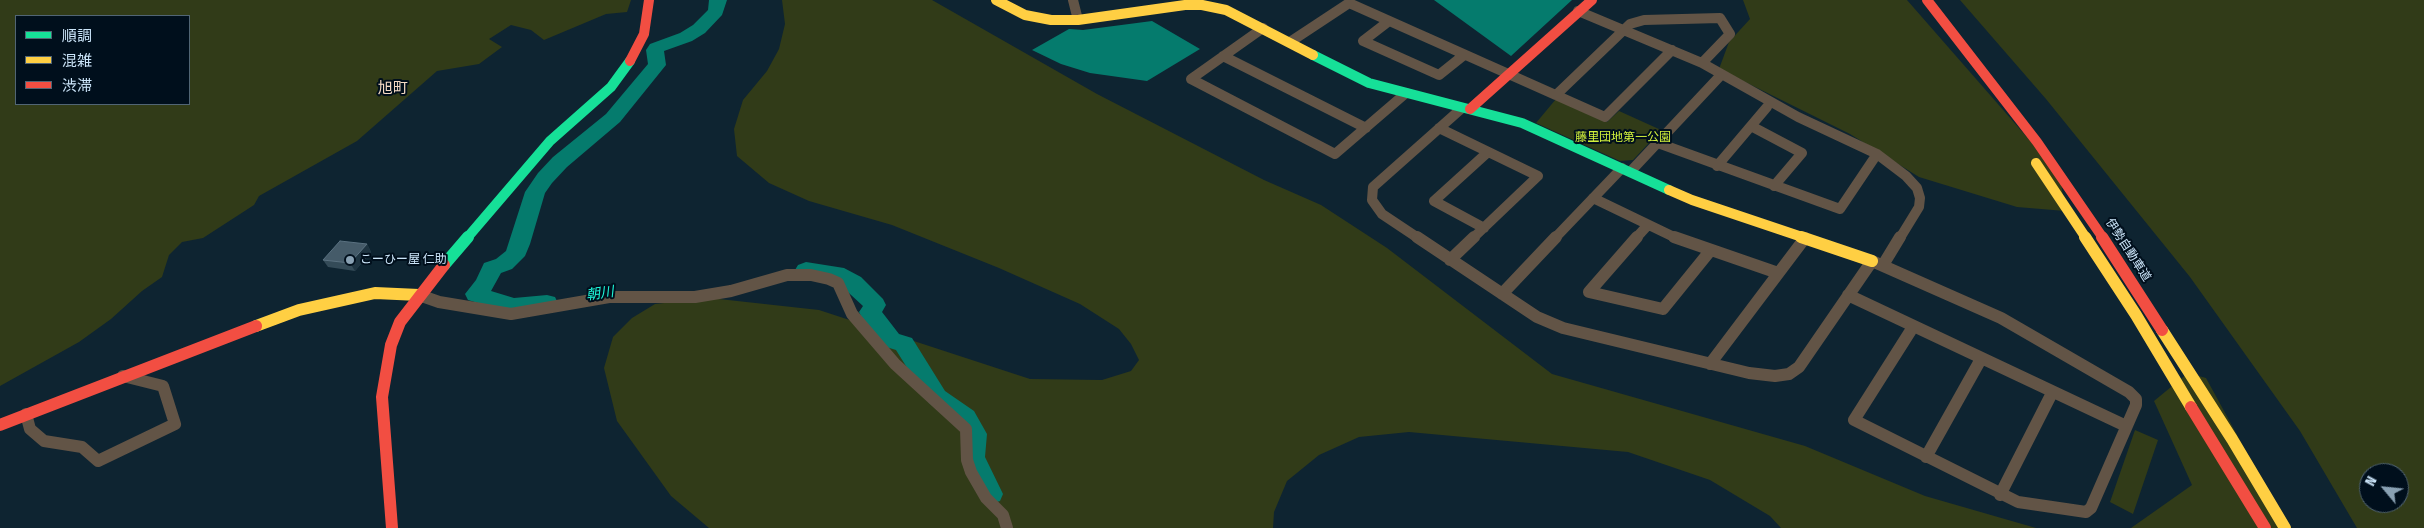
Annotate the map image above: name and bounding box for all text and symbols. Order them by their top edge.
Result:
legend [15,15,190,105]
text: 順調 [62,27,92,45]
text: 混雑 [62,52,92,70]
text: 渋滞 [62,77,92,95]
district label: 旭町 [378,80,408,98]
park label: 藤里団地第一公園 [1575,131,1671,145]
street label: 伊勢自動車道 [2102,216,2154,284]
place label: こーひー屋 仁助 [360,253,447,267]
marker: こーひー屋 仁助 [344,254,356,266]
water label: 朝川 [585,284,615,304]
north arrow [2359,463,2409,513]
text: N [2362,474,2381,489]

